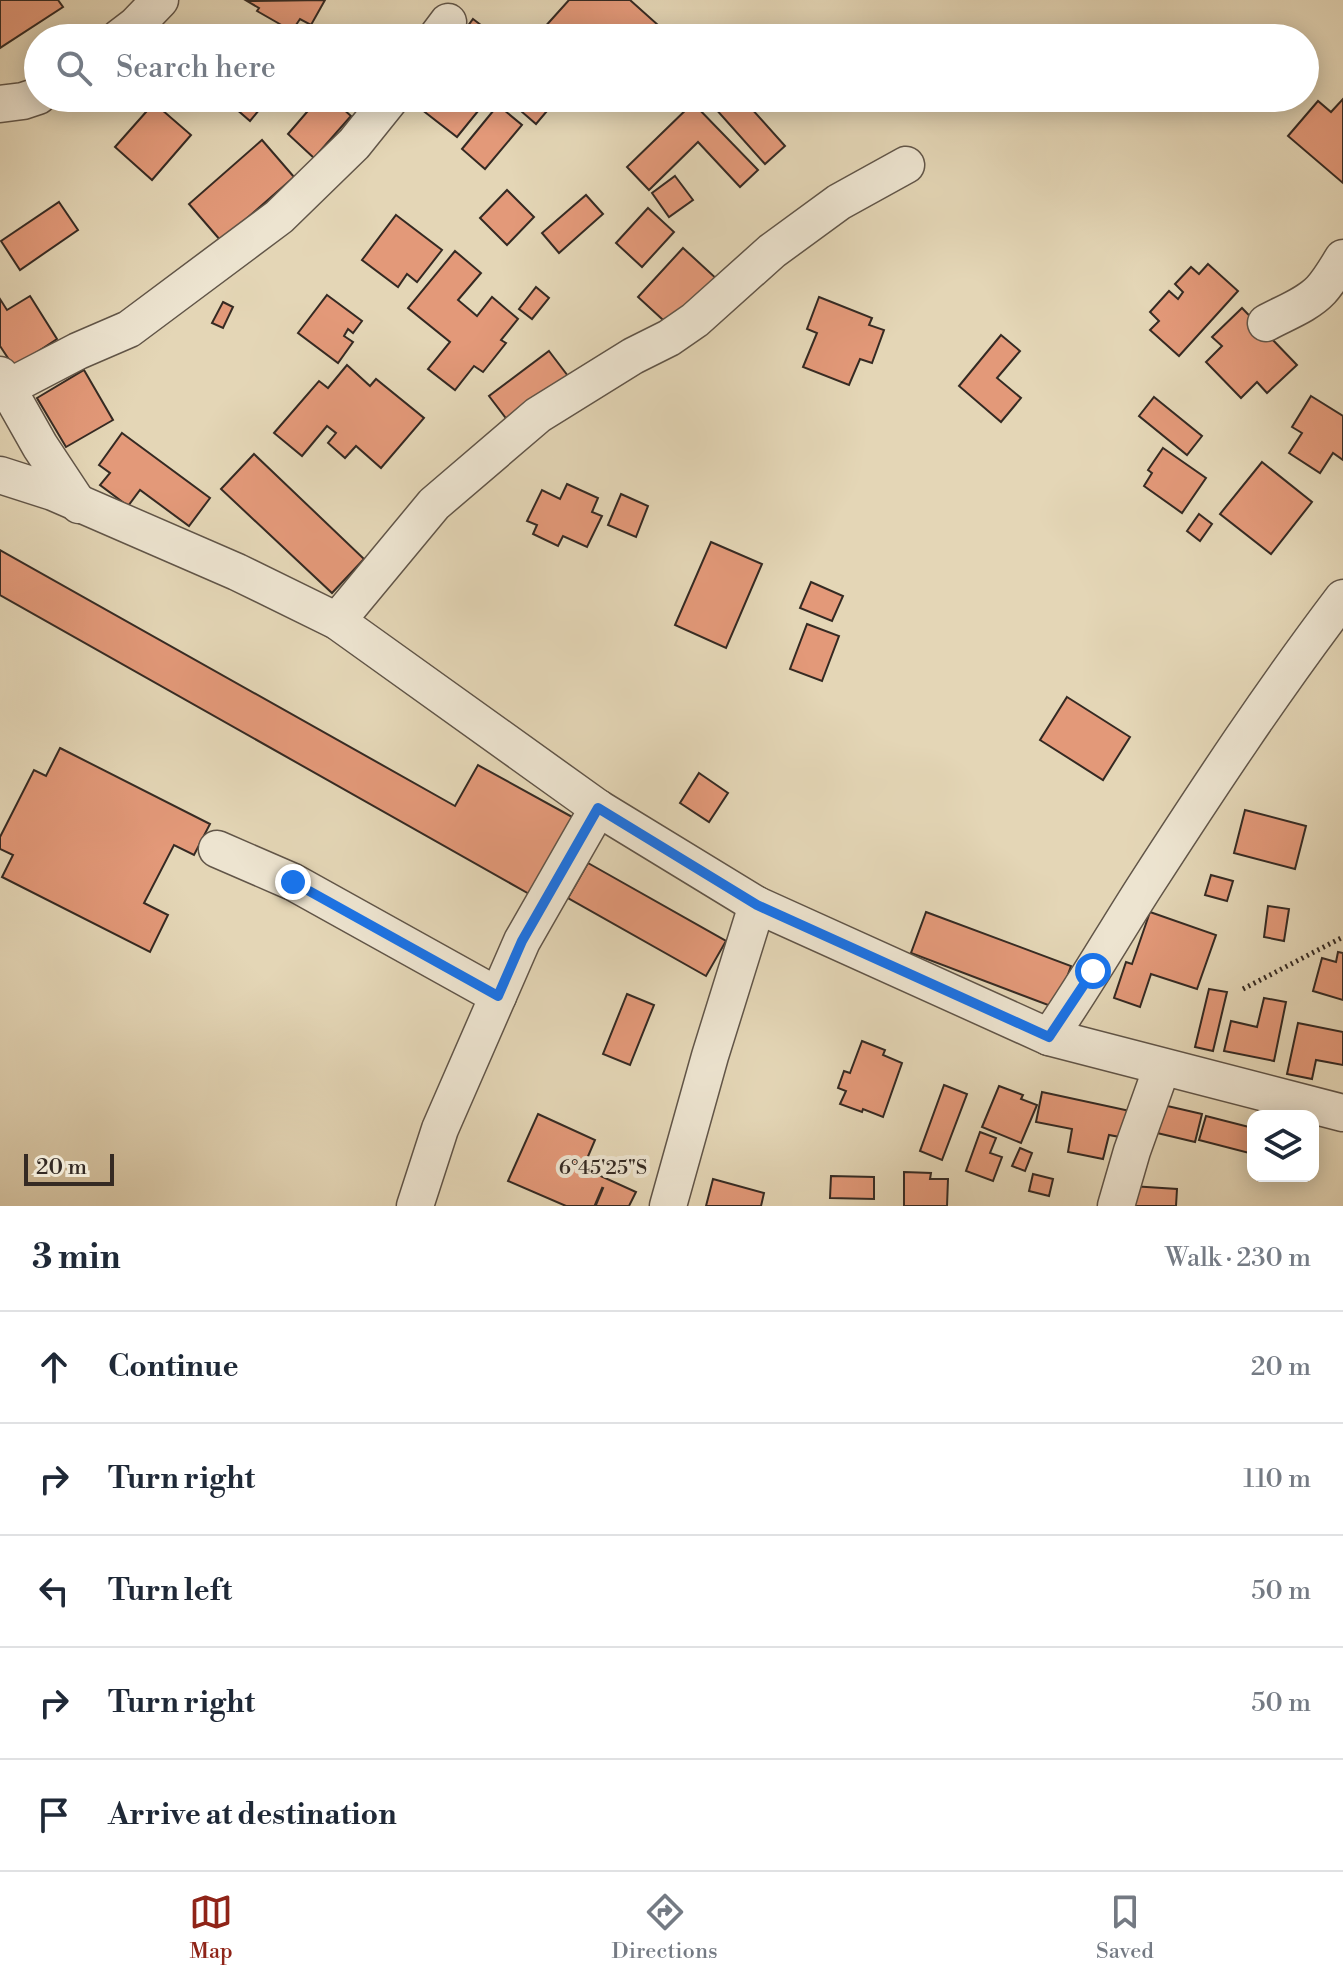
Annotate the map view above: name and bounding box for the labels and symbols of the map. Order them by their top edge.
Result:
route end [275,864,311,900]
route start [1075,953,1111,989]
scale bar [24,1150,114,1186]
text: 6°45'25"S [559,1156,647,1181]

